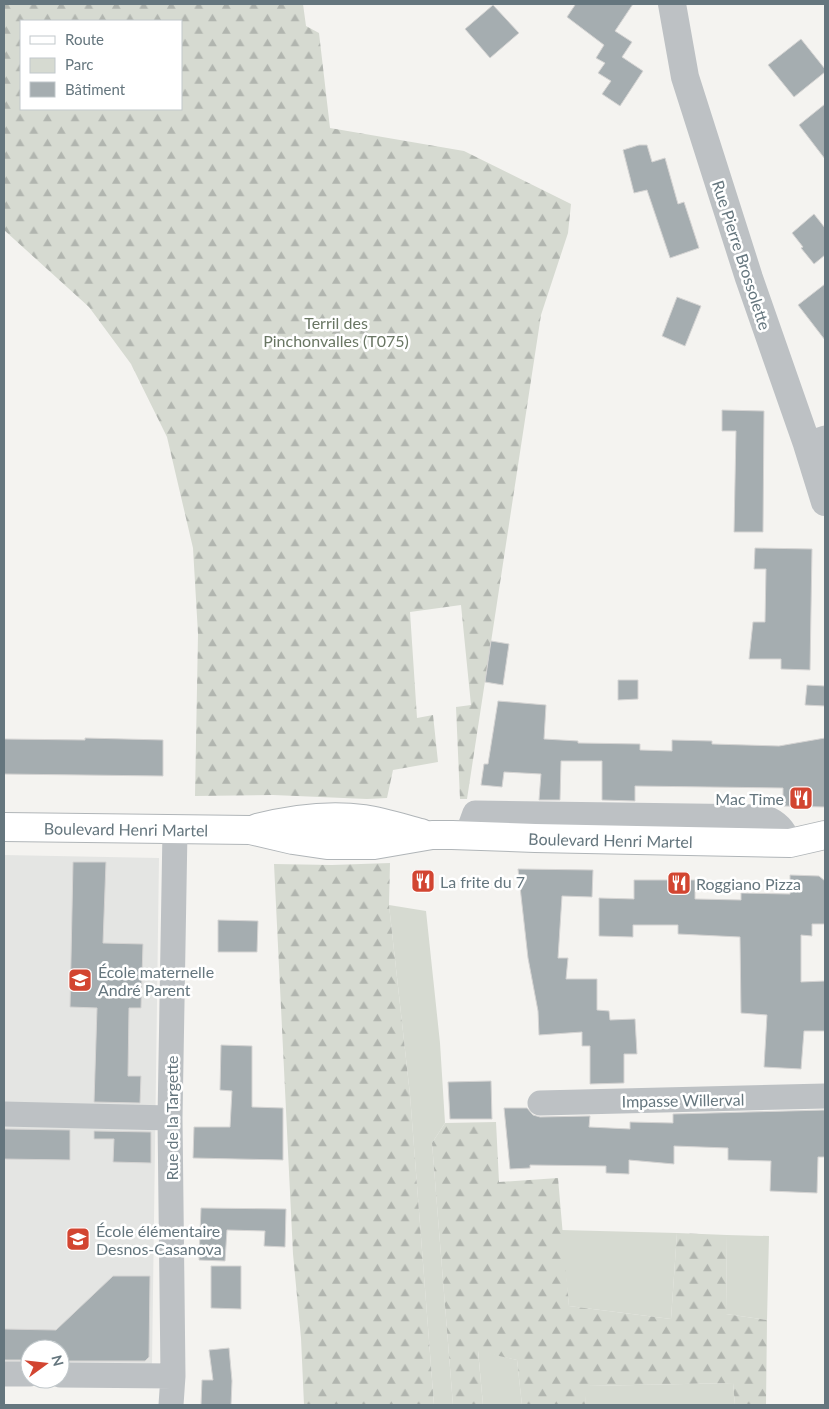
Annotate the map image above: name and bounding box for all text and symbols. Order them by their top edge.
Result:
legend [20,20,182,110]
text: Route [65,30,104,48]
text: Parc [65,55,94,73]
text: Bâtiment [65,80,126,98]
street label: Rue Pierre Brossolette [709,178,775,332]
park label: Terril des Pinchonvalles (T075) [263,313,409,350]
restaurant icon: Mac Time [788,785,814,811]
place label: Mac Time [715,789,784,808]
street label: Boulevard Henri Martel [44,818,208,839]
street label: Boulevard Henri Martel [528,828,693,851]
restaurant icon: La frite du 7 [410,868,436,894]
restaurant icon: Roggiano Pizza [666,870,692,896]
place label: La frite du 7 [440,872,525,891]
place label: Roggiano Pizza [696,874,801,893]
place label: École maternelle André Parent [98,962,214,999]
school or university icon: École maternelle André Parent [67,967,93,993]
street label: Rue de la Targette [162,1055,181,1181]
street label: Impasse Willerval [622,1089,744,1111]
place label: École élémentaire Desnos-Casanova [96,1221,222,1258]
school or university icon: École élémentaire Desnos-Casanova [65,1226,91,1252]
north arrow [20,1339,70,1389]
text: N [48,1353,68,1368]

